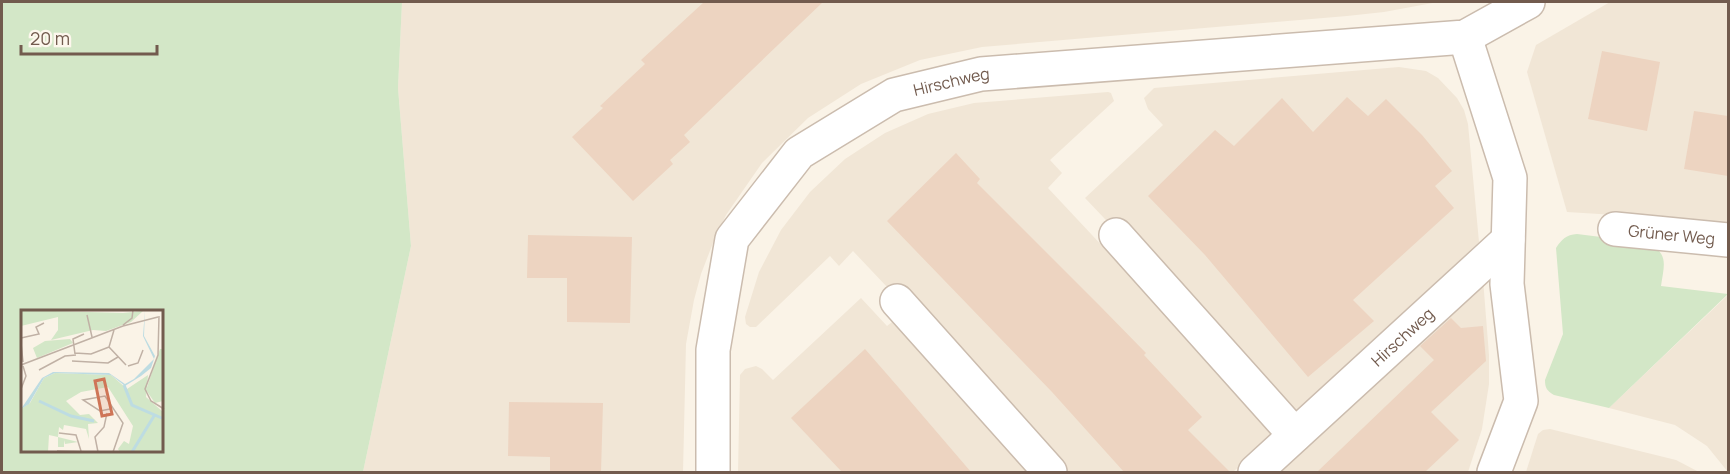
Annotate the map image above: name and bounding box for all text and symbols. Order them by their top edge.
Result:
scale bar [21,18,158,56]
text: 20 m [30,26,70,50]
street label: Hirschweg [911,62,990,101]
street label: Grüner Weg [1627,219,1716,250]
street label: Hirschweg [1366,302,1438,371]
inset map [21,310,164,453]

